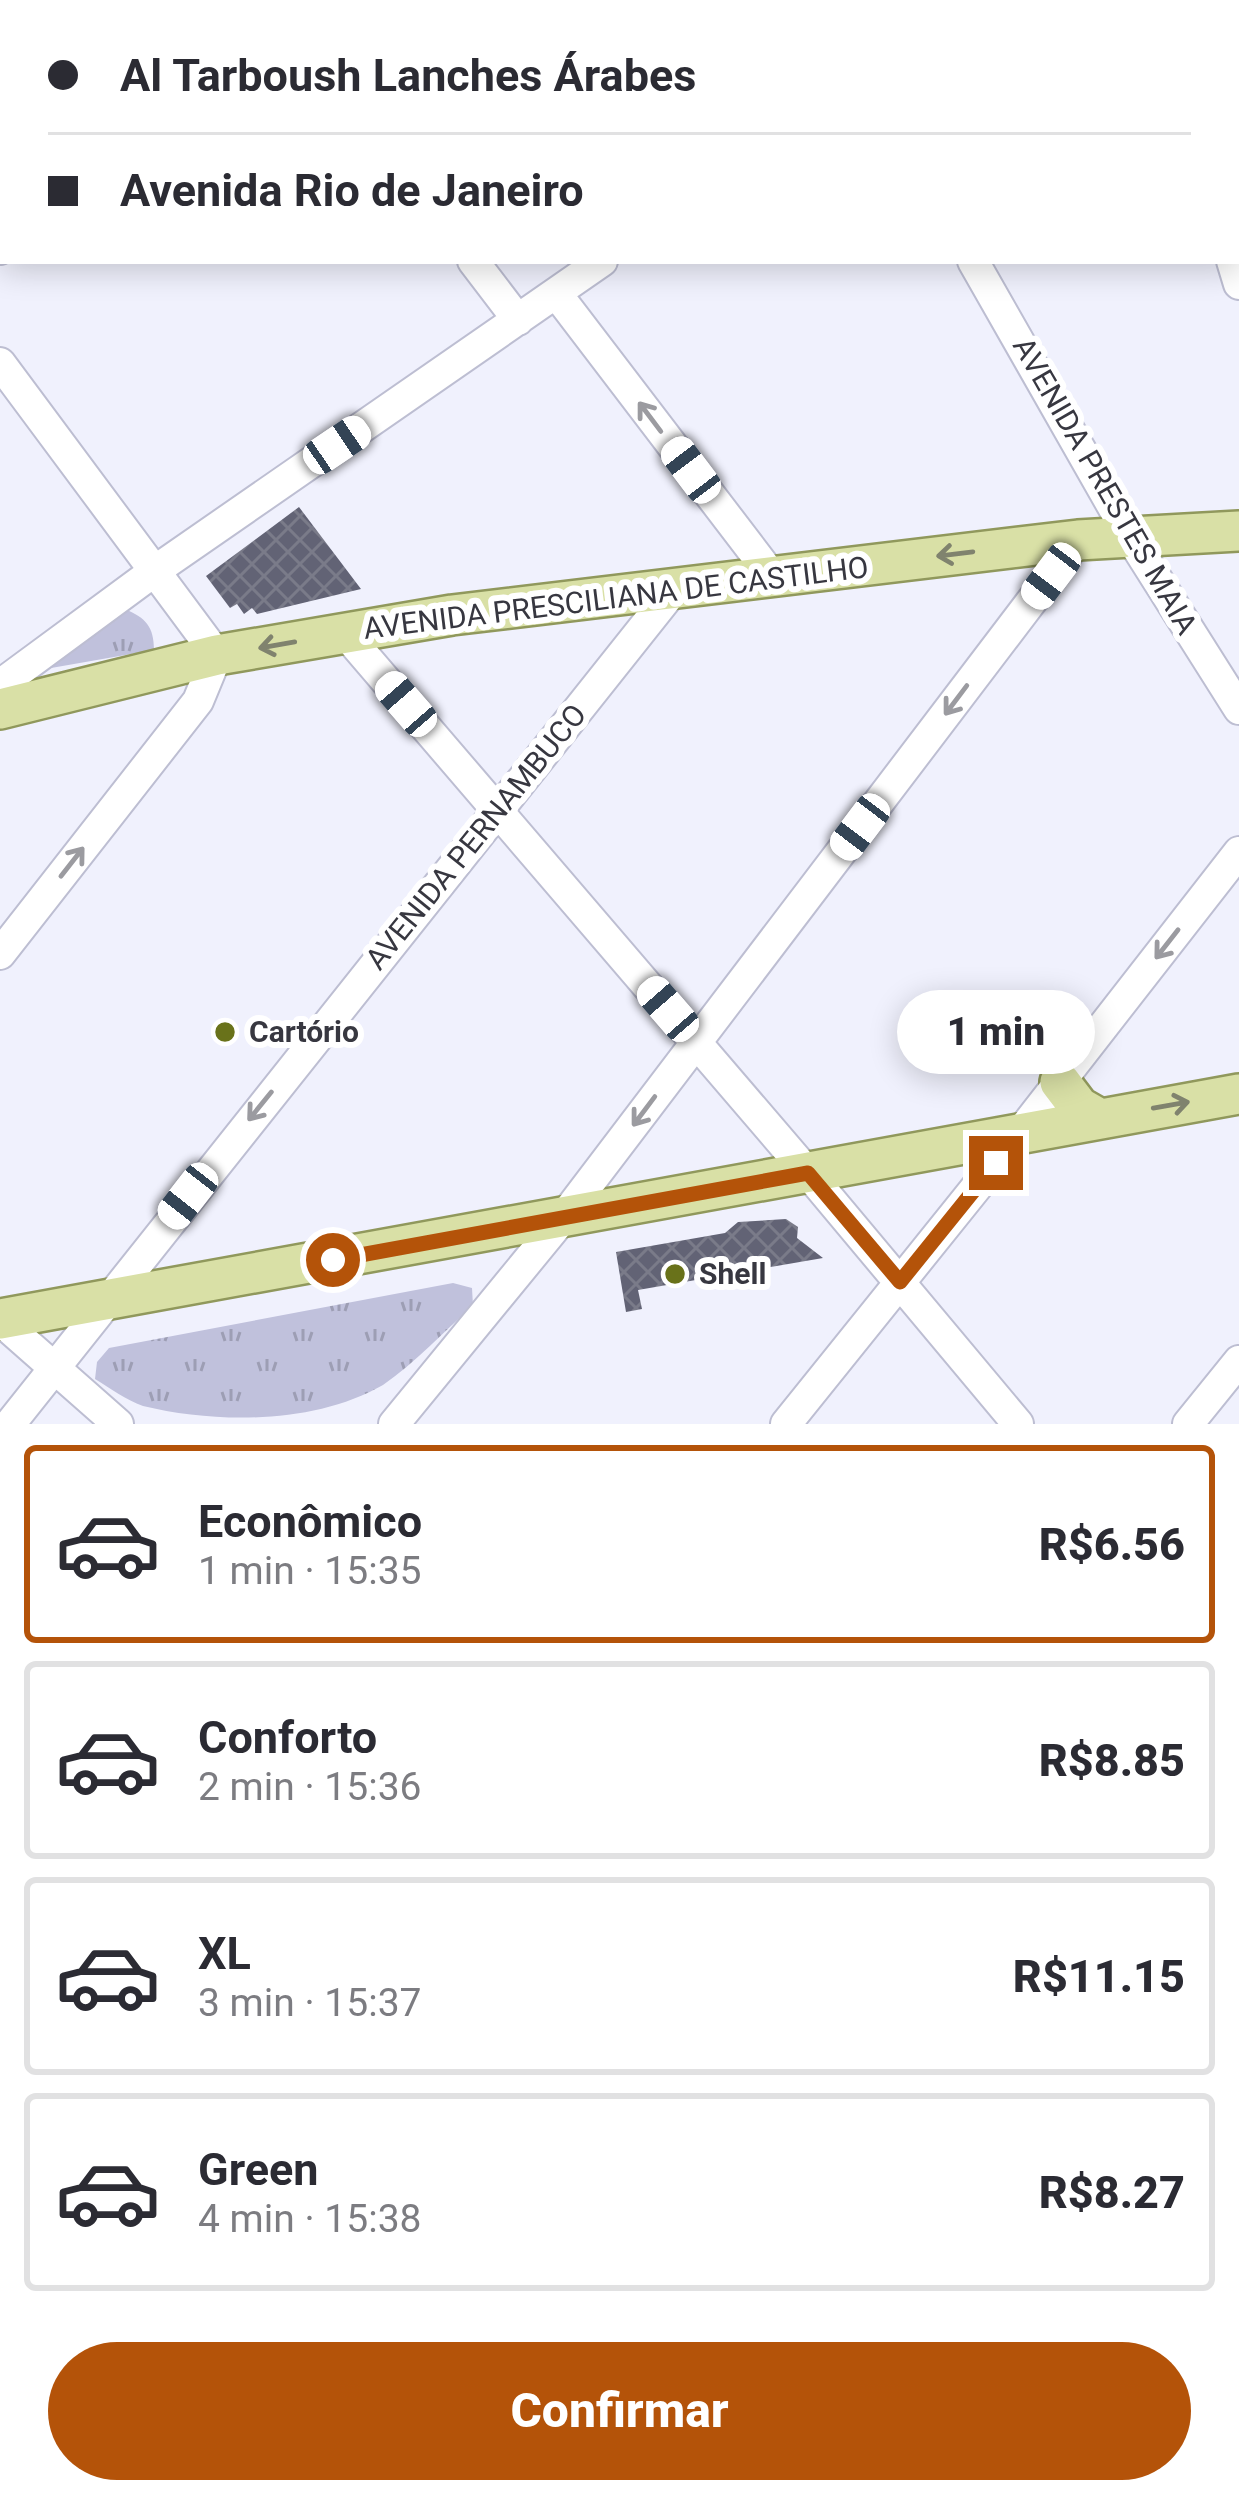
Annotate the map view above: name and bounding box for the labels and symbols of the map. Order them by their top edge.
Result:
street label: AVENIDA PRESTES MAIA [1006,331,1205,641]
one-way arrow [637,401,664,433]
car [297,410,377,480]
car [655,430,727,510]
car [1015,536,1087,616]
one-way arrow [936,544,975,566]
street label: AVENIDA PRESCILIANA DE CASTILHO [361,549,870,646]
one-way arrow [259,634,298,657]
car [369,665,443,743]
one-way arrow [944,683,970,716]
street label: AVENIDA PERNAMBUCO [358,697,593,976]
car [824,787,896,867]
one-way arrow [58,846,85,878]
one-way arrow [1154,928,1181,960]
car [631,970,705,1048]
callout: 1 min [897,989,1095,1073]
place label: Cartório [249,1014,359,1049]
marker: Cartório [212,1019,238,1045]
one-way arrow [247,1090,274,1121]
one-way arrow [1151,1093,1190,1116]
one-way arrow [631,1094,658,1126]
route end [969,1136,1023,1190]
car [152,1157,224,1235]
route start [306,1233,360,1287]
place label: Shell [699,1256,766,1291]
marker: Shell [662,1261,688,1287]

